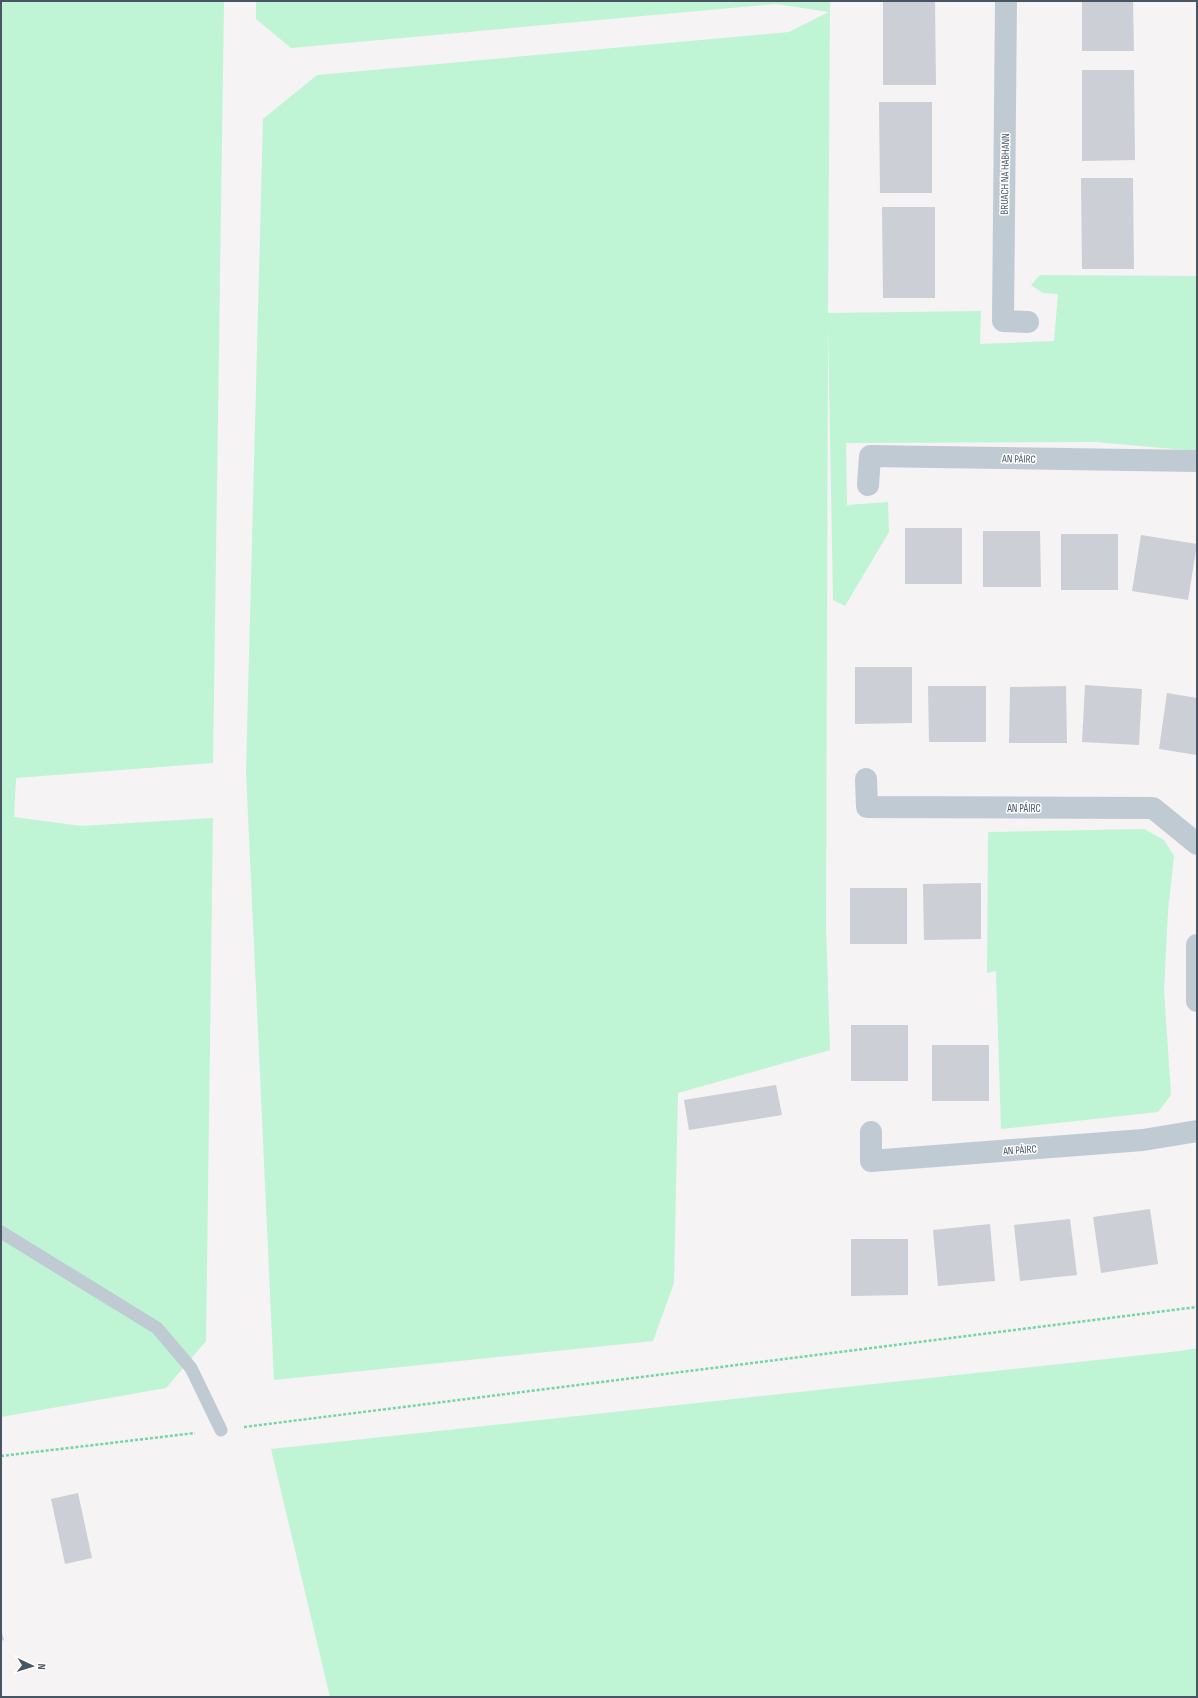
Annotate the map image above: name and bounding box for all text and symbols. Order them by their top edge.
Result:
street label: BRUACH NA HABHANN [998,133,1012,215]
street label: AN PÁIRC [1001,452,1036,466]
street label: AN PÁIRC [1006,802,1041,815]
street label: AN PÁIRC [1002,1142,1037,1158]
north arrow [12,1646,52,1686]
text: N [35,1663,48,1670]

